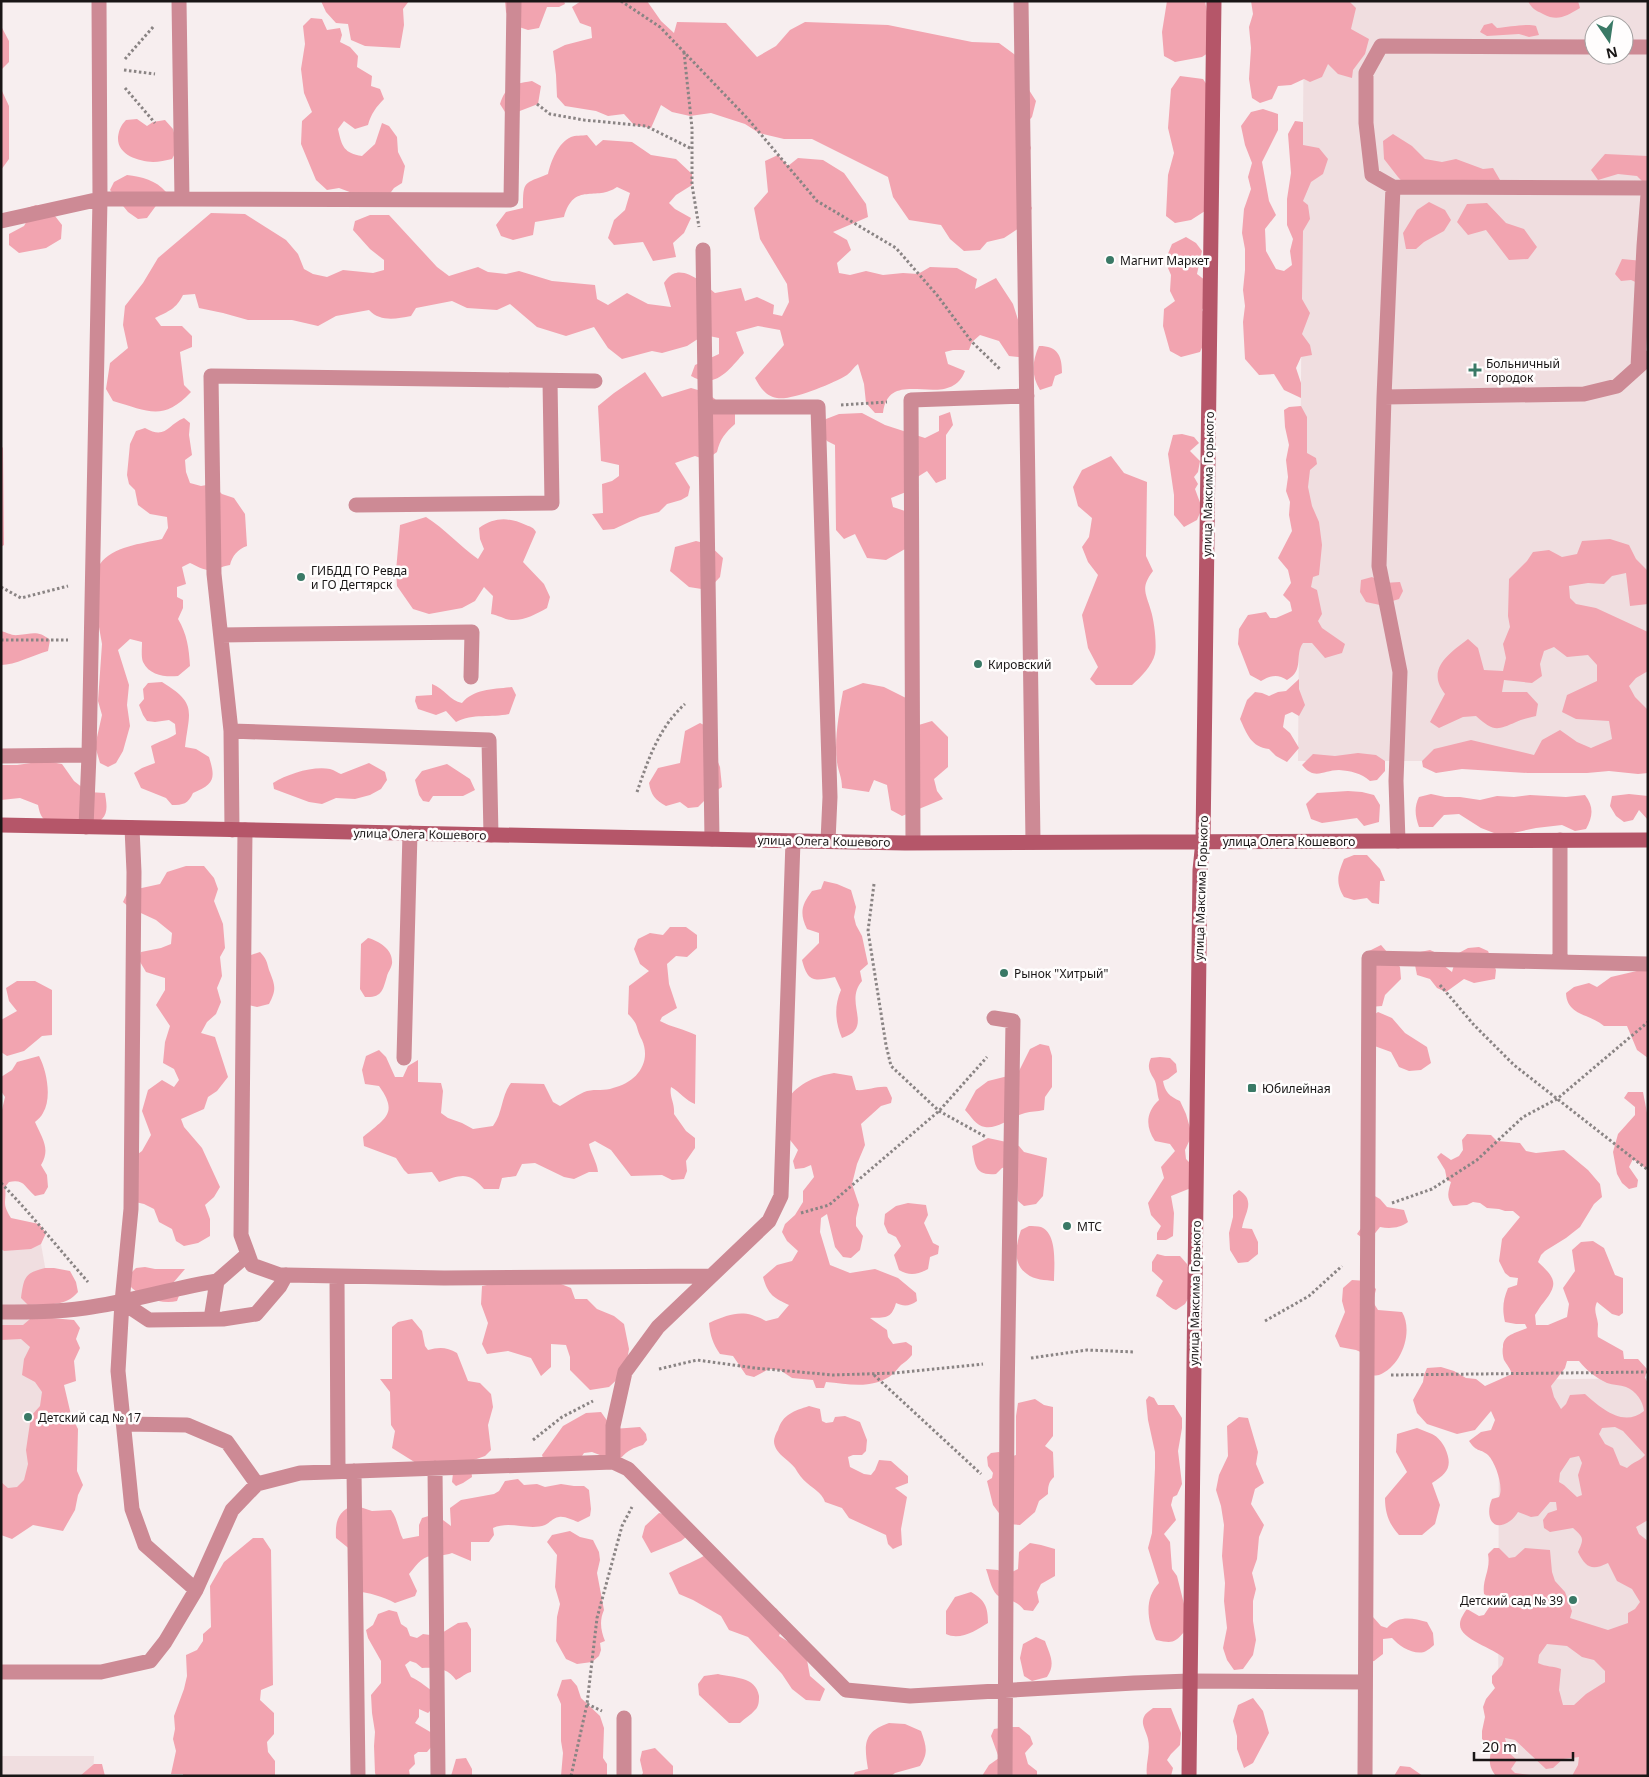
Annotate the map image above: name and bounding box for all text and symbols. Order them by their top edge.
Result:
north arrow [1584,15,1634,65]
text: N [1604,43,1620,64]
place label: Магнит Маркет [1120,252,1210,269]
marker: Магнит Маркет [1104,254,1116,266]
place label: Больничный городок [1486,355,1560,386]
marker: Больничный городок [1468,363,1482,377]
street label: улица Максима Горького [1198,411,1218,557]
place label: ГИБДД ГО Ревда и ГО Дегтярск [311,562,407,593]
marker: ГИБДД ГО Ревда и ГО Дегтярск [295,571,307,583]
place label: Кировский [988,656,1051,673]
marker: Кировский [972,658,984,670]
street label: улица Максима Горького [1190,815,1212,961]
street label: улица Олега Кошевого [353,824,487,844]
street label: улица Олега Кошевого [757,831,891,851]
street label: улица Олега Кошевого [1223,833,1355,850]
place label: Рынок "Хитрый" [1014,965,1108,982]
marker: Рынок "Хитрый" [998,967,1010,979]
place label: Юбилейная [1262,1080,1331,1097]
marker: Юбилейная [1246,1082,1258,1094]
place label: МТС [1077,1218,1102,1235]
marker: МТС [1061,1220,1073,1232]
street label: улица Максима Горького [1185,1220,1205,1366]
place label: Детский сад № 17 [38,1409,141,1426]
marker: Детский сад № 17 [22,1411,34,1423]
place label: Детский сад № 39 [1460,1592,1563,1609]
marker: Детский сад № 39 [1567,1594,1579,1606]
scale bar [1474,1730,1573,1762]
text: 20 m [1482,1736,1517,1756]

